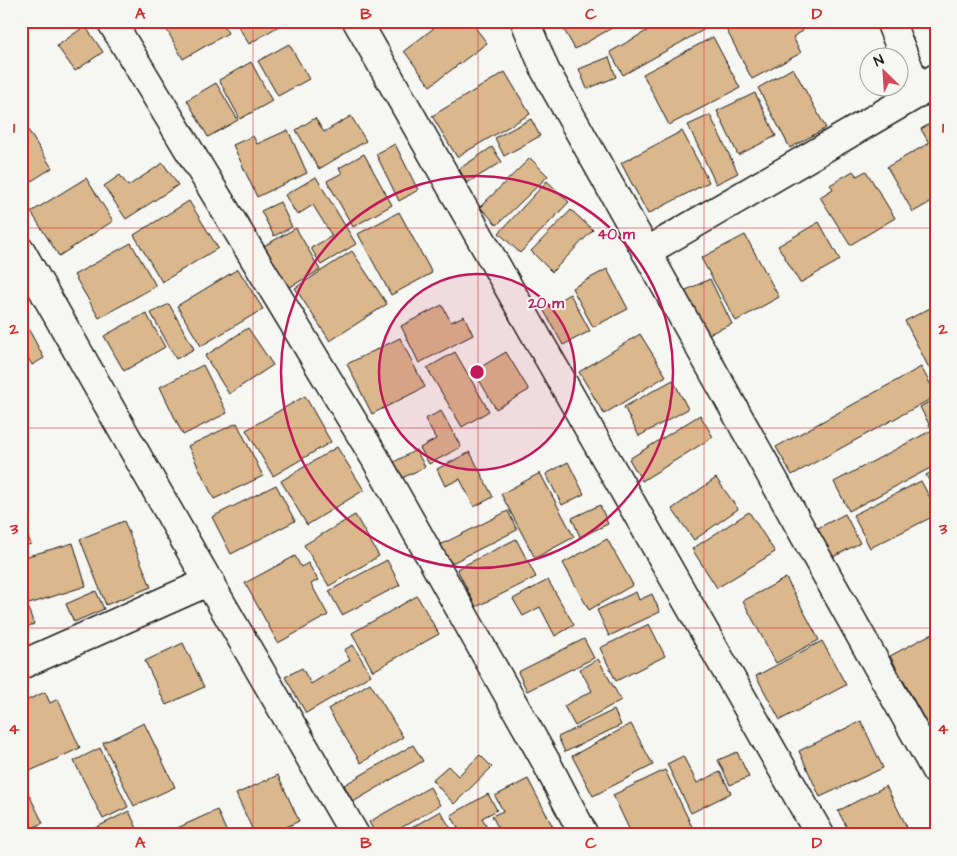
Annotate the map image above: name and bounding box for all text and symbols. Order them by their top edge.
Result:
text: A [135,3,146,25]
text: B [360,3,372,25]
text: C [585,3,597,25]
text: D [812,3,823,25]
north arrow [860,48,910,98]
text: N [871,50,887,72]
text: 1 [13,117,16,139]
text: 1 [942,117,945,139]
text: 40 m [597,224,635,245]
text: 20 m [527,293,564,314]
text: 2 [8,318,19,340]
text: 2 [937,318,948,340]
centre of rings [468,363,486,381]
text: 3 [9,518,19,540]
text: 3 [938,518,948,540]
text: 4 [9,718,20,740]
text: 4 [938,718,949,740]
text: A [135,832,146,854]
text: B [360,832,372,854]
text: C [585,832,597,854]
text: D [812,832,823,854]

